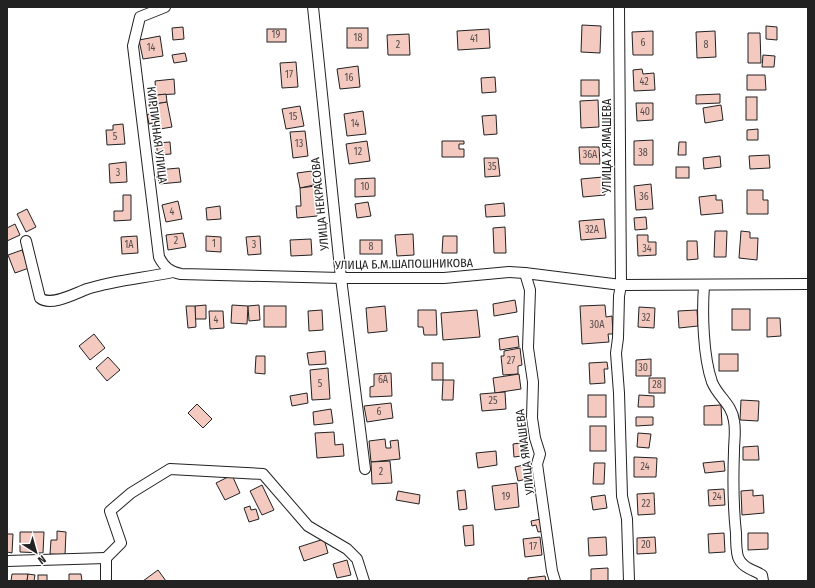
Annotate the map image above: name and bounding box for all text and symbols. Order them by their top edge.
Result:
house number: 19 [272,29,281,41]
house number: 18 [354,32,362,44]
house number: 41 [470,33,478,45]
house number: 6 [641,37,646,49]
house number: 2 [396,39,401,51]
house number: 8 [704,39,709,51]
house number: 14 [147,42,156,54]
house number: 17 [285,69,293,81]
house number: 16 [345,72,353,84]
house number: 42 [639,76,649,88]
street label: КИРПИЧНАЯ УЛИЦА [144,86,170,185]
street label: УЛИЦА Х.ЯМАШЕВА [600,98,614,194]
house number: 40 [640,106,650,118]
house number: 15 [289,111,298,123]
house number: 14 [351,118,360,130]
house number: 5 [113,131,118,143]
house number: 13 [295,138,304,150]
house number: 12 [354,146,363,158]
house number: 38 [638,147,648,159]
house number: 36А [583,149,598,161]
street label: УЛИЦА НЕКРАСОВА [308,156,332,252]
house number: 35 [487,161,497,173]
house number: 3 [116,167,121,179]
house number: 10 [360,181,370,193]
house number: 36 [639,191,649,203]
house number: 4 [170,206,175,218]
house number: 32А [585,224,600,236]
house number: 2 [174,235,179,247]
house number: 1 [212,238,216,250]
house number: 1А [124,239,134,251]
house number: 3 [252,239,257,251]
house number: 8 [369,241,374,253]
house number: 34 [642,243,652,255]
street label: УЛИЦА Б.М.ШАПОШНИКОВА [334,256,474,272]
house number: 32 [642,312,651,324]
house number: 4 [214,314,219,326]
house number: 30А [590,319,605,331]
house number: 27 [507,355,515,367]
house number: 30 [638,362,648,374]
house number: 6А [378,374,389,386]
house number: 5 [318,378,323,390]
house number: 28 [652,379,662,391]
house number: 25 [489,395,498,407]
house number: 6 [377,406,382,418]
street label: УЛИЦА ЯМАШЕВА [513,408,537,497]
house number: 24 [640,461,650,473]
house number: 2 [379,466,384,478]
house number: 19 [502,491,511,503]
house number: 24 [712,491,722,503]
house number: 22 [642,498,651,510]
north arrow [16,532,56,572]
house number: 20 [641,539,651,551]
house number: 17 [529,541,537,553]
text: N [35,552,48,567]

